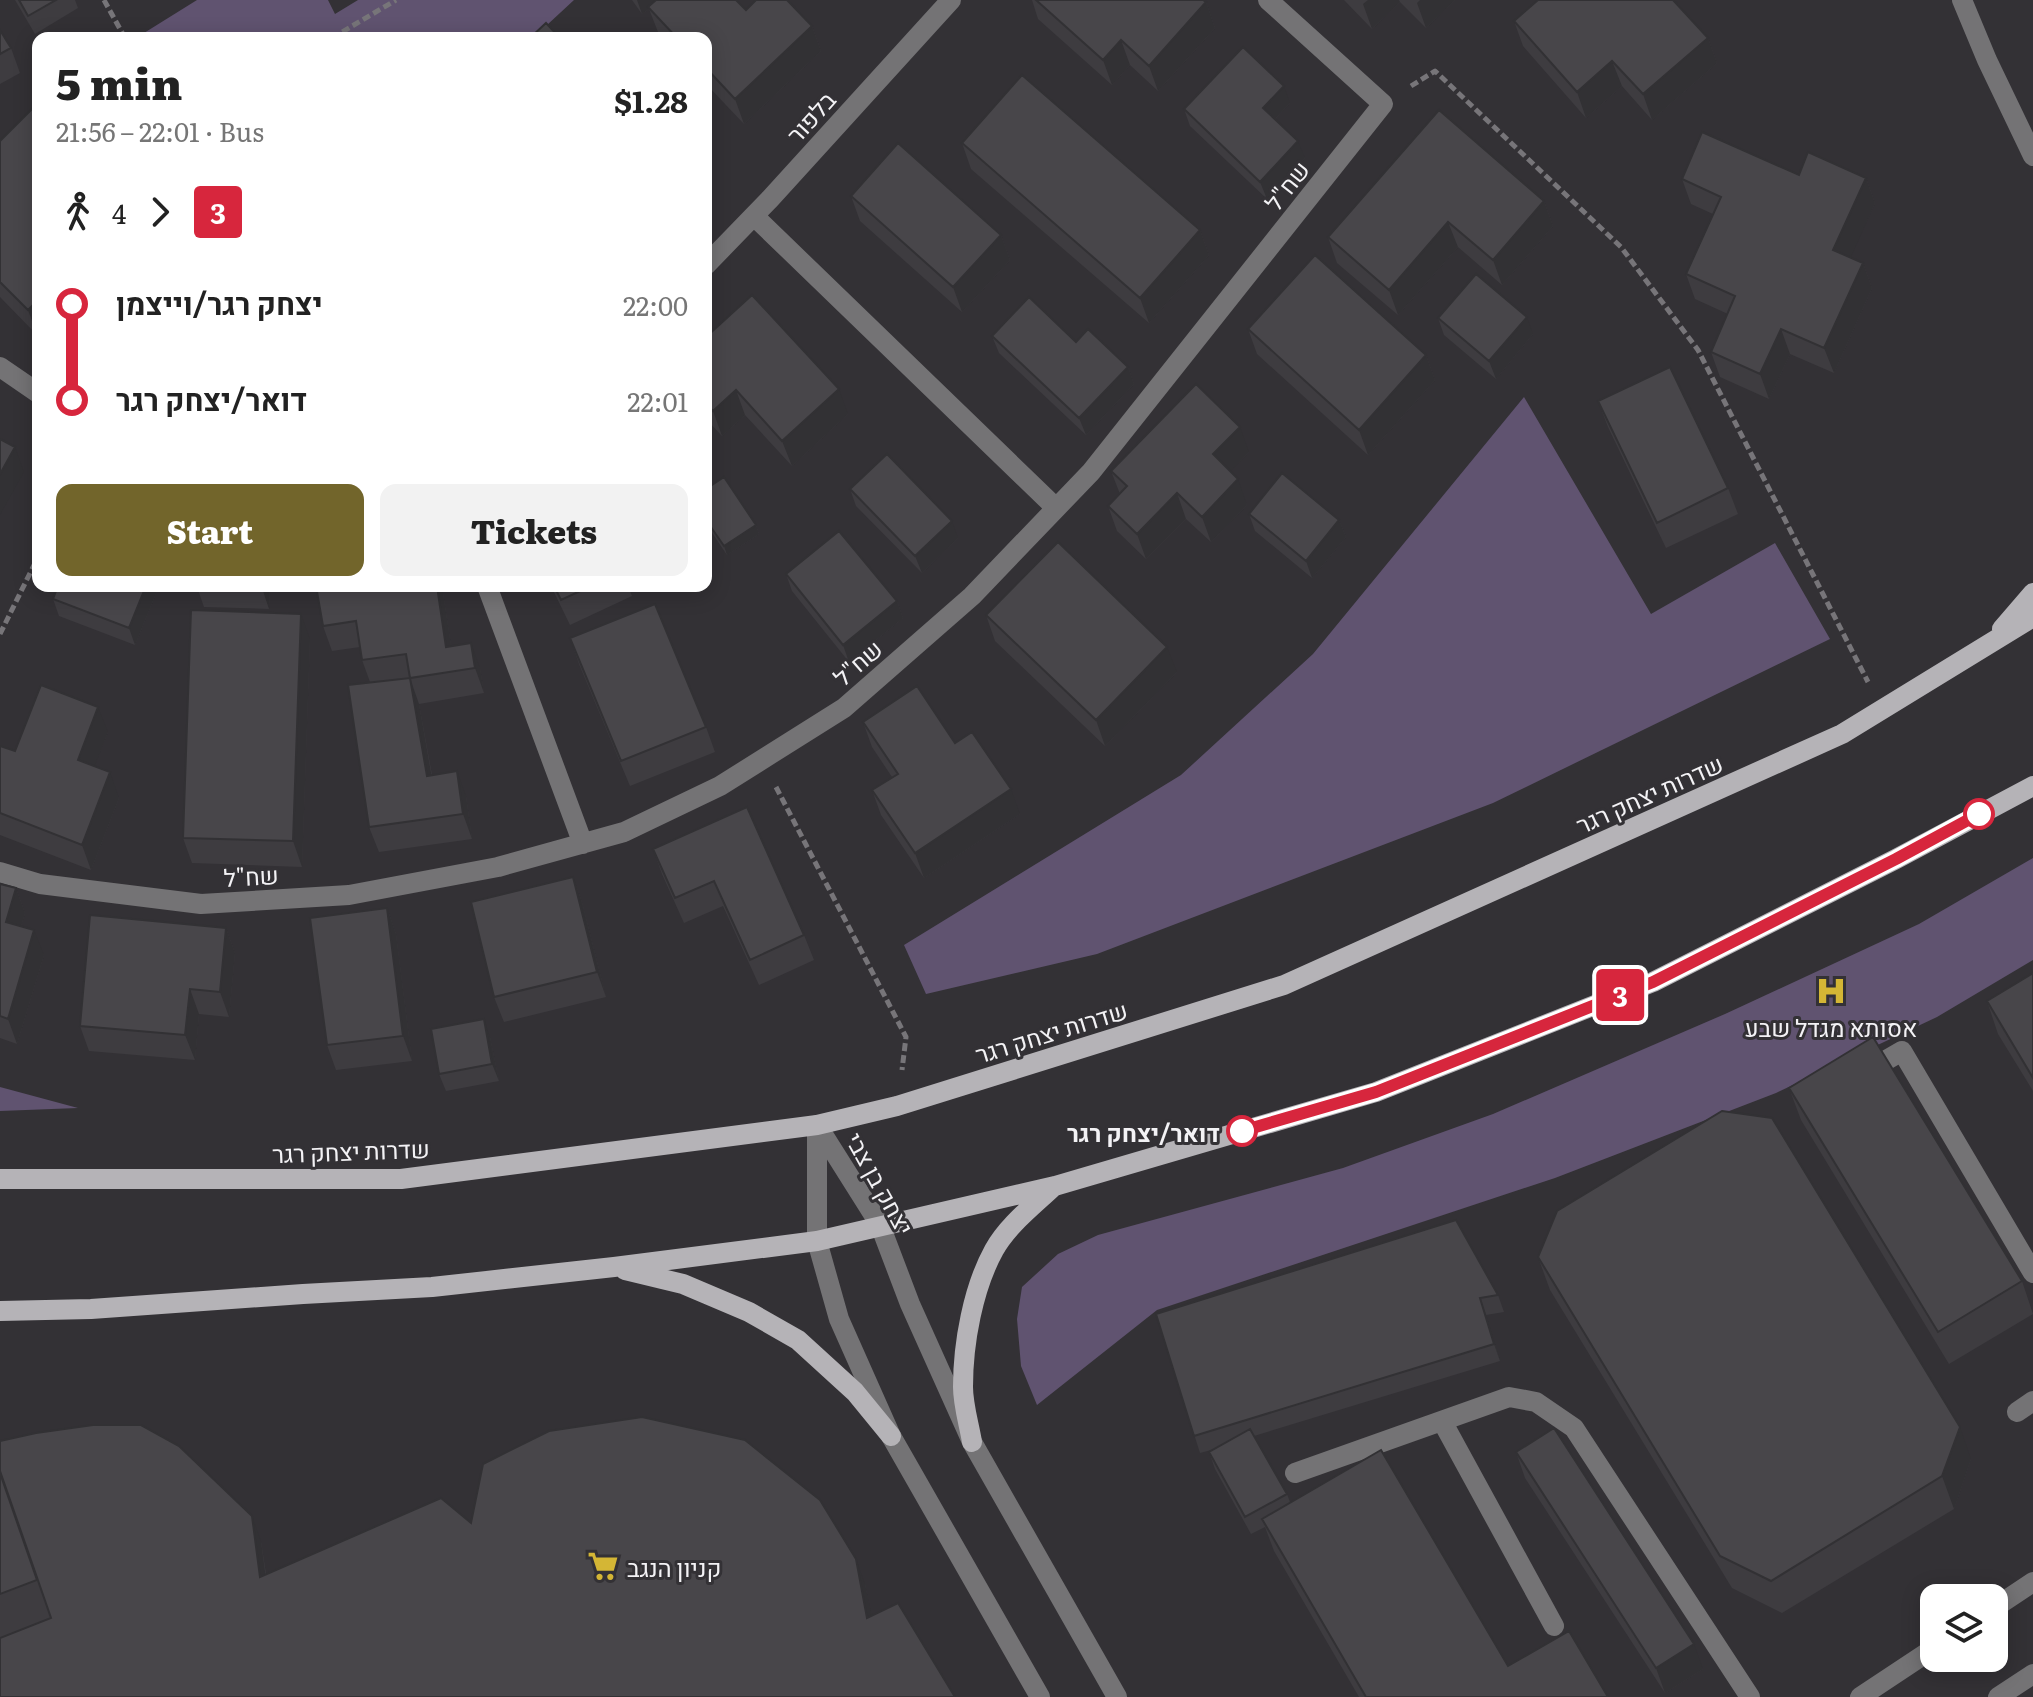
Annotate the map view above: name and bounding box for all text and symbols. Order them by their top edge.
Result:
text: 5 min [56,48,183,114]
text: $1.28 [614,78,688,122]
street label: בלפור [777,82,843,150]
text: 21:56 – 22:01 · Bus [56,111,264,150]
street label: שח"ל [1255,152,1317,218]
icon: walk [56,190,100,234]
icon: forward [138,190,182,234]
text: 3 [210,191,226,233]
text: 4 [112,193,126,232]
text: יצחק רגר/וייצמן [116,280,323,324]
text: 22:00 [623,285,688,324]
text: דואר/יצחק רגר [116,376,307,420]
text: 22:01 [627,381,688,420]
button: Start [56,484,364,576]
button: Tickets [380,484,688,576]
street label: שח"ל [825,631,889,693]
street label: שדרות יצחק רגר [1570,745,1728,841]
unlabelled marker [1964,799,1994,829]
street label: שח"ל [223,856,279,894]
line badge: 3 [1594,969,1646,1021]
text: 3 [1612,974,1628,1016]
hospital icon: אסותא מגדל שבע [1814,974,1848,1008]
street label: שדרות יצחק רגר [970,991,1132,1071]
place label: אסותא מגדל שבע [1745,1009,1917,1044]
place label: דואר/יצחק רגר [1067,1114,1220,1149]
marker: דואר/יצחק רגר [1227,1116,1257,1146]
street label: יצחק בן צבי [839,1126,923,1240]
street label: שדרות יצחק רגר [272,1130,430,1170]
supermarket icon: קניון הנגב [586,1549,620,1583]
place label: קניון הנגב [627,1549,721,1584]
map controls [1920,1584,2008,1672]
button: layers [1920,1584,2008,1672]

